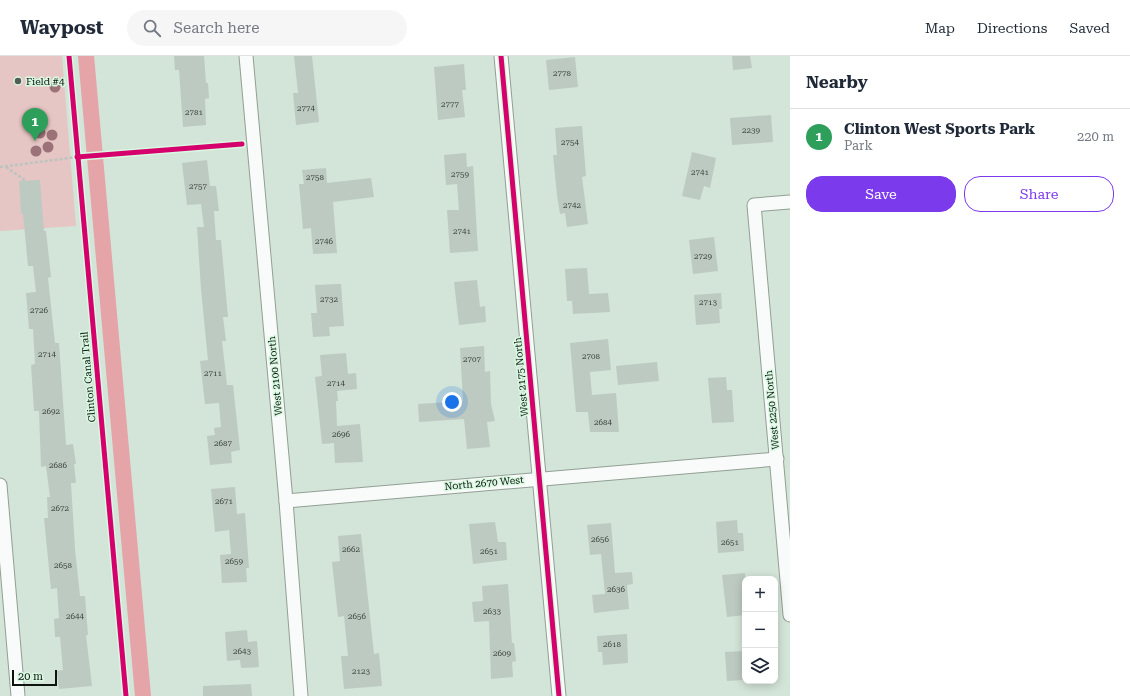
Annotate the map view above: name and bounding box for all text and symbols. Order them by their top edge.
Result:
search box [127,10,407,46]
text: Waypost [20,16,103,39]
icon: search [141,17,163,39]
text: Search here [173,19,259,37]
text: Map [925,20,955,36]
text: Directions [977,20,1047,36]
text: Saved [1069,20,1110,36]
house number: 2778 [553,69,571,78]
text: Nearby [806,72,868,92]
marker: Field #4 [13,76,23,86]
place label: Field #4 [26,76,65,87]
house number: 2777 [441,100,459,109]
house number: 2774 [297,104,315,113]
pin: 1 [22,108,48,141]
house number: 2781 [185,108,203,117]
text: Clinton West Sports Park [844,120,1035,138]
house number: 2239 [742,126,760,135]
text: 1 [815,129,823,144]
text: 220 m [1077,129,1114,144]
house number: 2754 [561,138,579,147]
text: Park [844,138,873,153]
house number: 2741 [691,168,709,177]
house number: 2759 [451,170,469,179]
house number: 2758 [306,173,324,182]
button: Save [806,176,956,212]
button: Share [964,176,1114,212]
house number: 2757 [189,182,207,191]
house number: 2742 [563,201,581,210]
house number: 2741 [453,227,471,236]
house number: 2746 [315,237,333,246]
house number: 2729 [694,252,712,261]
house number: 2732 [320,295,338,304]
house number: 2713 [699,298,717,307]
house number: 2726 [30,306,48,315]
street label: Clinton Canal Trail [79,331,97,423]
street label: West 2100 North [266,335,284,416]
street label: West 2175 North [512,336,530,417]
house number: 2714 [38,350,56,359]
house number: 2708 [582,352,600,361]
house number: 2707 [463,355,481,364]
house number: 2711 [204,369,222,378]
street label: West 2250 North [763,369,781,450]
house number: 2714 [327,379,345,388]
your location [442,392,462,412]
house number: 2692 [42,407,60,416]
house number: 2684 [594,418,612,427]
house number: 2696 [332,430,350,439]
house number: 2687 [214,439,232,448]
house number: 2686 [49,461,67,470]
street label: North 2670 West [444,474,524,492]
house number: 2671 [215,497,233,506]
house number: 2672 [51,504,69,513]
house number: 2656 [591,535,609,544]
house number: 2651 [721,538,739,547]
house number: 2662 [342,545,360,554]
house number: 2651 [480,547,498,556]
house number: 2659 [225,557,243,566]
house number: 2658 [54,561,72,570]
map controls [742,576,778,684]
button: + [742,576,778,612]
house number: 2636 [607,585,625,594]
house number: 2633 [483,607,501,616]
house number: 2644 [66,612,84,621]
house number: 2656 [348,612,366,621]
button: − [742,612,778,648]
house number: 2618 [603,640,621,649]
house number: 2643 [233,647,251,656]
button: layers [742,648,778,684]
house number: 2609 [493,649,511,658]
house number: 2123 [352,667,370,676]
scale bar [12,668,57,687]
text: 20 m [18,670,43,683]

